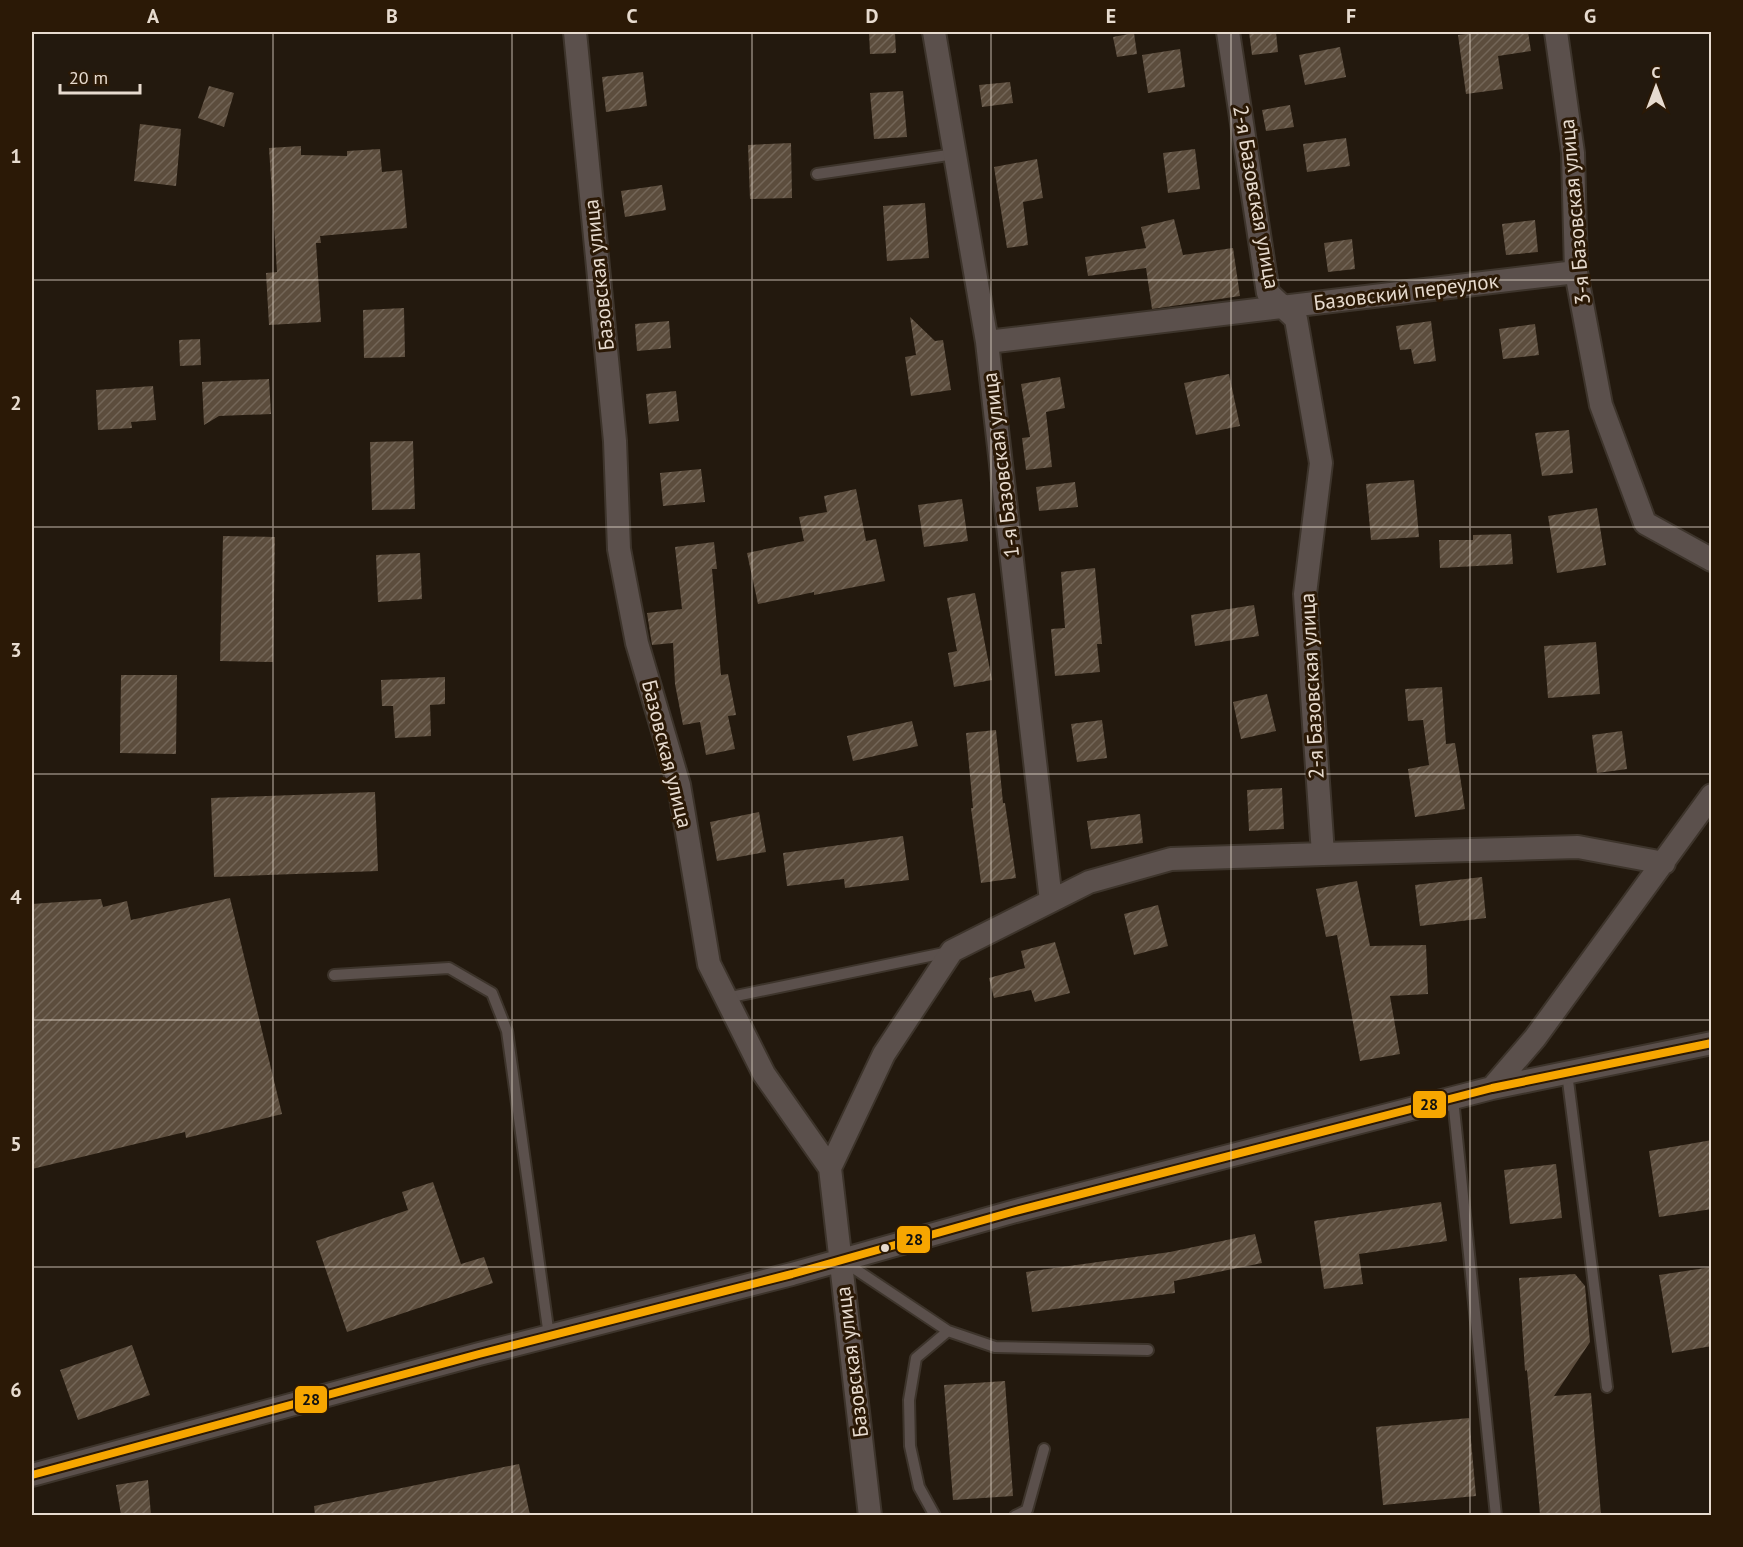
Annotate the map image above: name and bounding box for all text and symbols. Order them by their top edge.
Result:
text: A [147,3,160,29]
text: B [386,3,398,29]
text: C [626,3,638,29]
text: D [866,3,879,29]
text: E [1106,3,1116,29]
text: F [1346,3,1356,29]
text: G [1584,3,1596,29]
scale bar [60,57,140,95]
north arrow [1626,57,1686,117]
text: С [1652,62,1661,82]
text: 20 m [69,66,108,89]
street label: 2-я Базовская улица [1227,103,1286,291]
street label: 3-я Базовская улица [1553,118,1596,306]
text: 1 [10,143,22,169]
street label: Базовская улица [577,198,620,352]
street label: Базовский переулок [1312,267,1500,316]
street label: 1-я Базовская улица [976,371,1025,559]
text: 2 [10,390,22,416]
street label: 2-я Базовская улица [1293,592,1330,780]
text: 3 [10,637,22,663]
street label: Базовская улица [636,677,699,831]
text: 4 [10,884,22,910]
line badge: 28 [1412,1090,1447,1119]
text: 28 [1420,1094,1438,1114]
text: 5 [10,1131,22,1157]
line badge: 28 [896,1225,931,1254]
text: 28 [905,1229,923,1249]
unlabelled marker [879,1242,891,1254]
street label: Базовская улица [829,1285,874,1439]
text: 6 [10,1377,22,1403]
line badge: 28 [294,1385,328,1414]
text: 28 [302,1389,320,1409]

